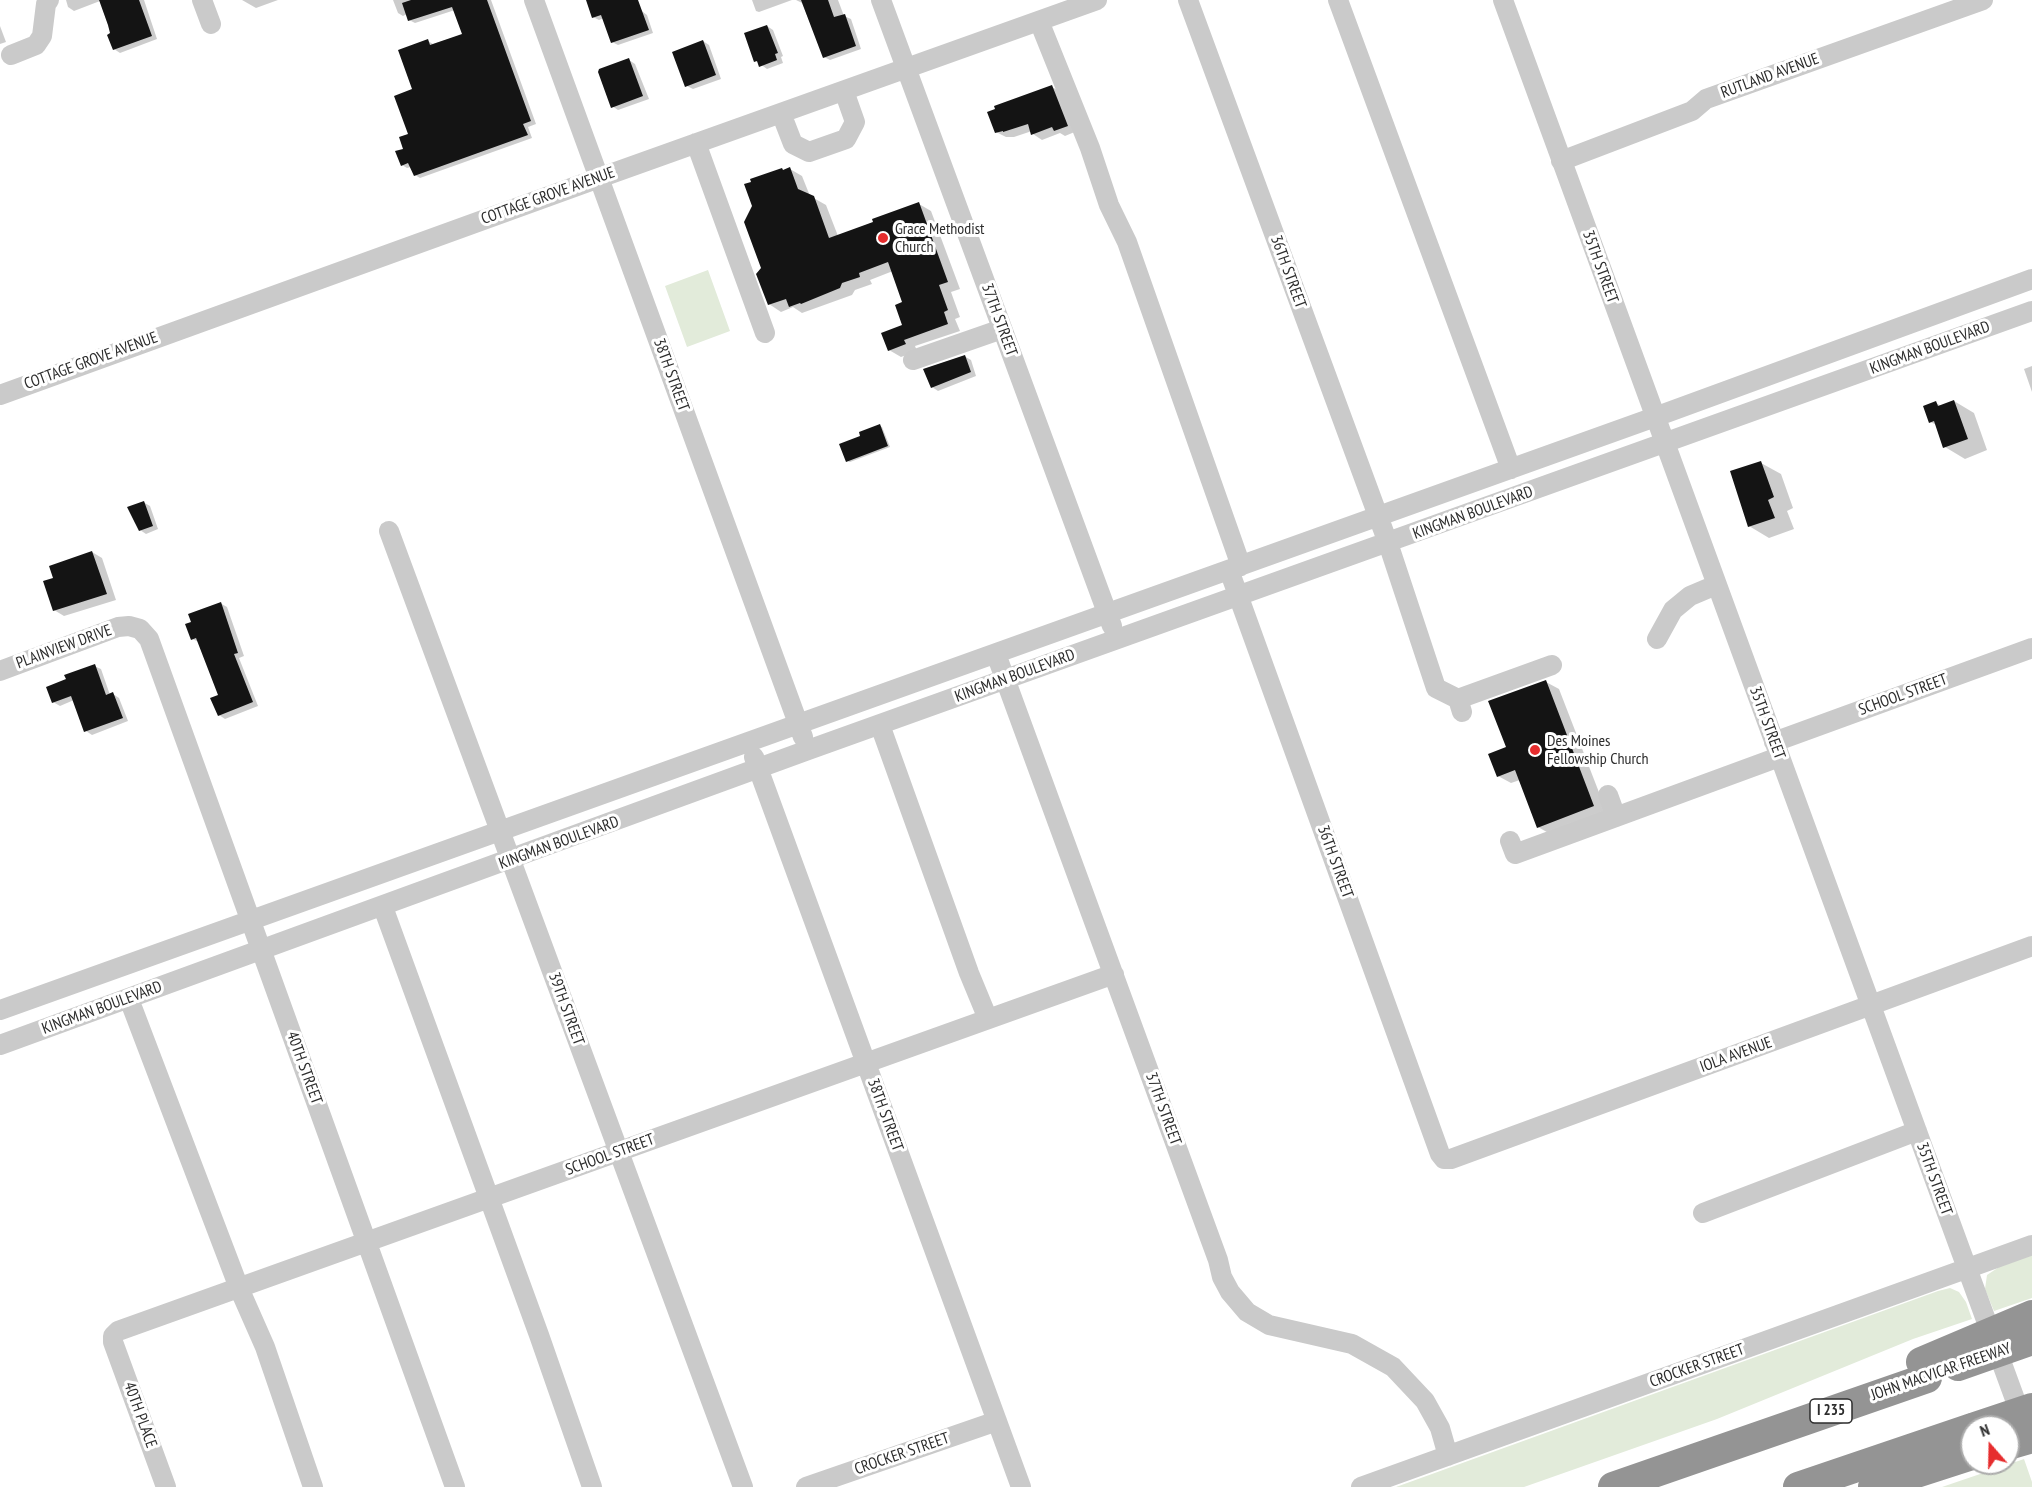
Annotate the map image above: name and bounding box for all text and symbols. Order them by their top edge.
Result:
street label: RUTLAND AVENUE [1718,49,1822,103]
street label: COTTAGE GROVE AVENUE [479,163,617,229]
place label: Grace Methodist Church [895,219,984,257]
street label: 35TH STREET [1578,228,1622,306]
marker: Grace Methodist Church [876,231,890,245]
street label: 36TH STREET [1266,233,1310,311]
street label: 37TH STREET [977,281,1021,359]
street label: KINGMAN BOULEVARD [1867,317,1993,379]
street label: COTTAGE GROVE AVENUE [22,328,160,394]
street label: 38TH STREET [649,336,693,414]
street label: KINGMAN BOULEVARD [1410,482,1536,544]
street label: PLAINVIEW DRIVE [14,621,114,673]
street label: KINGMAN BOULEVARD [952,645,1078,707]
street label: SCHOOL STREET [1856,670,1950,720]
street label: 35TH STREET [1745,684,1789,762]
place label: Des Moines Fellowship Church [1547,731,1649,769]
marker: Des Moines Fellowship Church [1528,743,1542,757]
street label: KINGMAN BOULEVARD [496,812,622,874]
street label: 36TH STREET [1313,823,1357,901]
street label: 39TH STREET [544,970,588,1048]
street label: KINGMAN BOULEVARD [39,977,165,1039]
street label: 40TH STREET [282,1029,326,1107]
street label: IOLA AVENUE [1697,1033,1775,1077]
street label: 37TH STREET [1141,1070,1185,1148]
street label: 38TH STREET [863,1076,907,1154]
street label: SCHOOL STREET [563,1130,657,1180]
street label: 35TH STREET [1912,1140,1956,1218]
street label: JOHN MACVICAR FREEWAY [1869,1339,2013,1405]
street label: CROCKER STREET [1647,1340,1747,1392]
street label: 40TH PLACE [119,1379,161,1451]
road number: I 235 [1810,1399,1852,1423]
north arrow [1960,1415,2020,1475]
text: N [1977,1419,1992,1441]
street label: CROCKER STREET [852,1429,952,1479]

